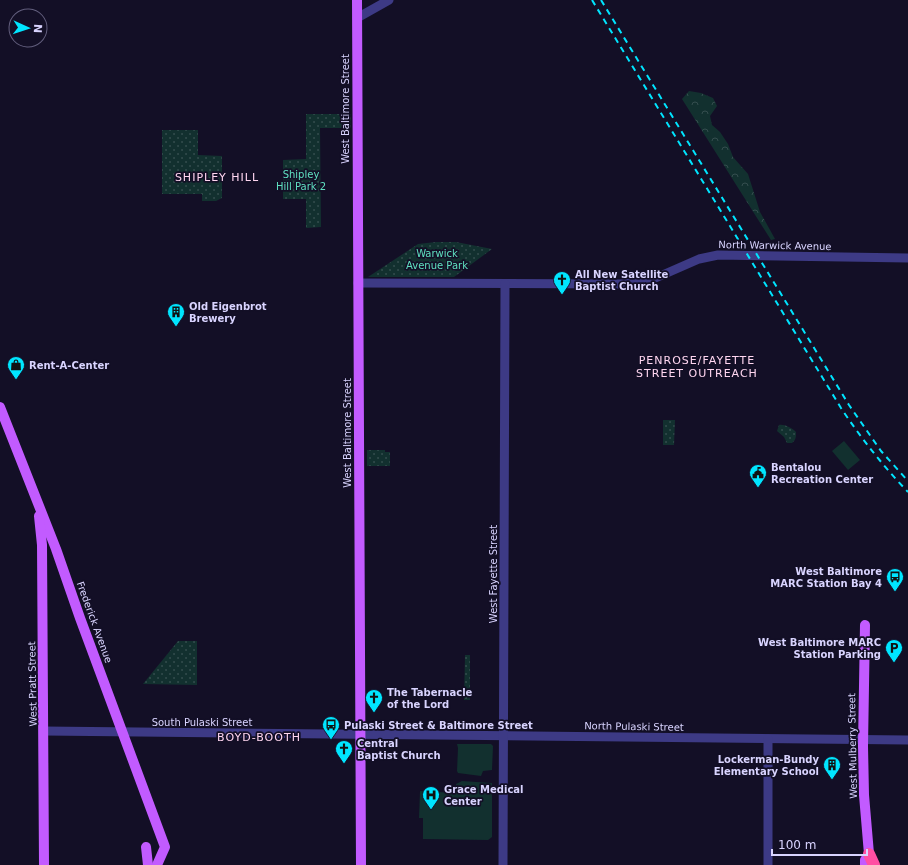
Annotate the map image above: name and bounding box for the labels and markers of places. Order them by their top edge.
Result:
place label: All New Satellite Baptist Church [575,269,669,292]
church icon: All New Satellite Baptist Church [552,270,572,295]
place label: Old Eigenbrot Brewery [189,301,267,324]
building icon: Old Eigenbrot Brewery [166,302,186,327]
shop icon: Rent-A-Center [6,355,26,380]
place label: Rent-A-Center [29,360,109,371]
place label: Bentalou Recreation Center [771,462,873,485]
public building icon: Bentalou Recreation Center [748,463,768,488]
place label: West Baltimore MARC Station Bay 4 [770,566,882,589]
bus stop icon: West Baltimore MARC Station Bay 4 [885,567,905,592]
place label: West Baltimore MARC Station Parking [758,637,881,660]
parking icon: West Baltimore MARC Station Parking [884,638,904,663]
place label: The Tabernacle of the Lord [387,687,473,710]
church icon: The Tabernacle of the Lord [364,688,384,713]
bus stop icon: Pulaski Street & Baltimore Street [321,715,341,740]
place label: Pulaski Street & Baltimore Street [344,720,533,731]
place label: Central Baptist Church [357,738,441,761]
church icon: Central Baptist Church [334,739,354,764]
place label: Lockerman-Bundy Elementary School [714,754,819,777]
building icon: Lockerman-Bundy Elementary School [822,755,842,780]
place label: Grace Medical Center [444,784,524,807]
hospital icon: Grace Medical Center [421,785,441,810]

